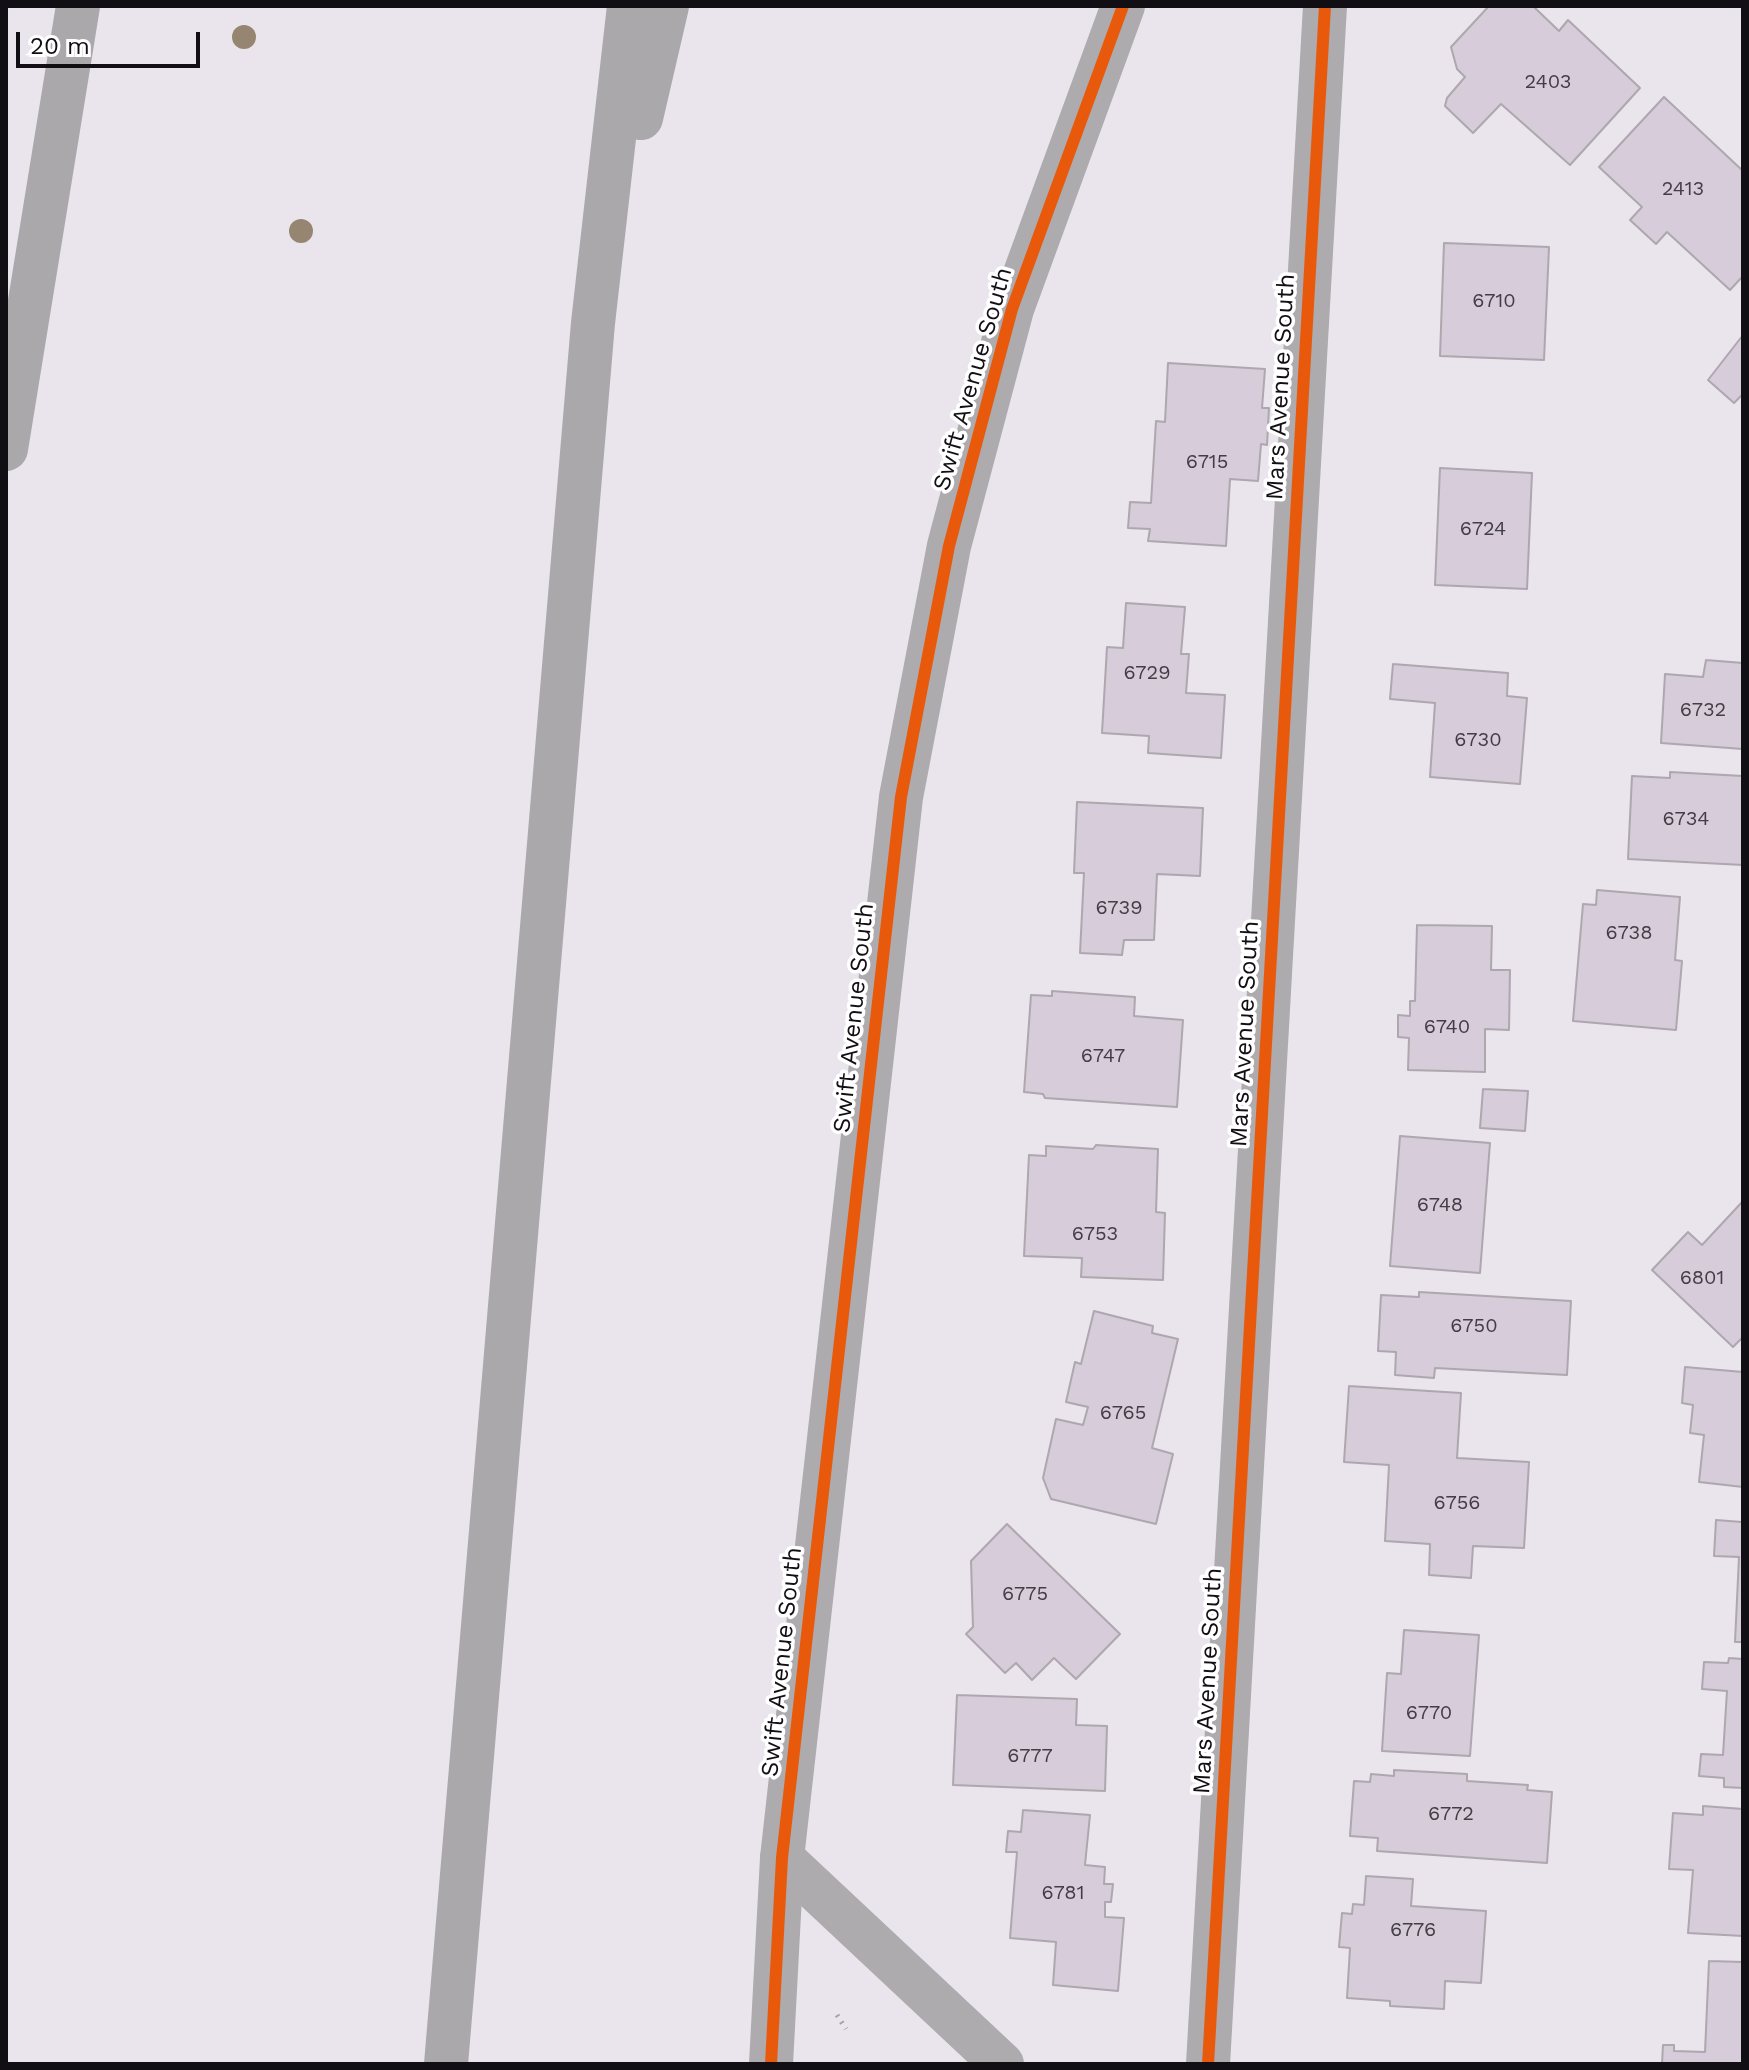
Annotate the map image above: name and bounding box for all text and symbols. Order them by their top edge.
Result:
scale bar [20,16,204,66]
text: 20 m [30,32,90,60]
house number: 2403 [1525,70,1571,94]
house number: 2413 [1662,177,1704,201]
street label: Swift Avenue South [927,264,1019,494]
street label: Mars Avenue South [1261,273,1301,501]
house number: 6710 [1472,289,1516,313]
house number: 6715 [1186,450,1228,474]
house number: 6724 [1460,517,1506,541]
house number: 6729 [1123,661,1171,685]
house number: 6732 [1680,698,1726,722]
house number: 6730 [1454,728,1502,752]
house number: 6734 [1662,807,1710,831]
house number: 6739 [1095,896,1143,920]
street label: Swift Avenue South [828,902,880,1134]
street label: Mars Avenue South [1225,920,1265,1148]
house number: 6738 [1605,921,1653,945]
house number: 6740 [1424,1015,1470,1039]
house number: 6747 [1081,1044,1125,1068]
house number: 6748 [1417,1193,1463,1217]
house number: 6753 [1072,1222,1118,1246]
house number: 6801 [1680,1266,1724,1290]
house number: 6750 [1450,1314,1498,1338]
house number: 6765 [1100,1401,1146,1425]
house number: 6756 [1434,1491,1480,1515]
street label: Swift Avenue South [756,1546,808,1778]
street label: Mars Avenue South [1188,1567,1228,1795]
house number: 6775 [1002,1582,1048,1606]
house number: 6770 [1406,1701,1452,1725]
house number: 6777 [1007,1744,1053,1768]
house number: 6772 [1428,1802,1474,1826]
house number: 6781 [1042,1881,1084,1905]
house number: 6776 [1390,1918,1436,1942]

